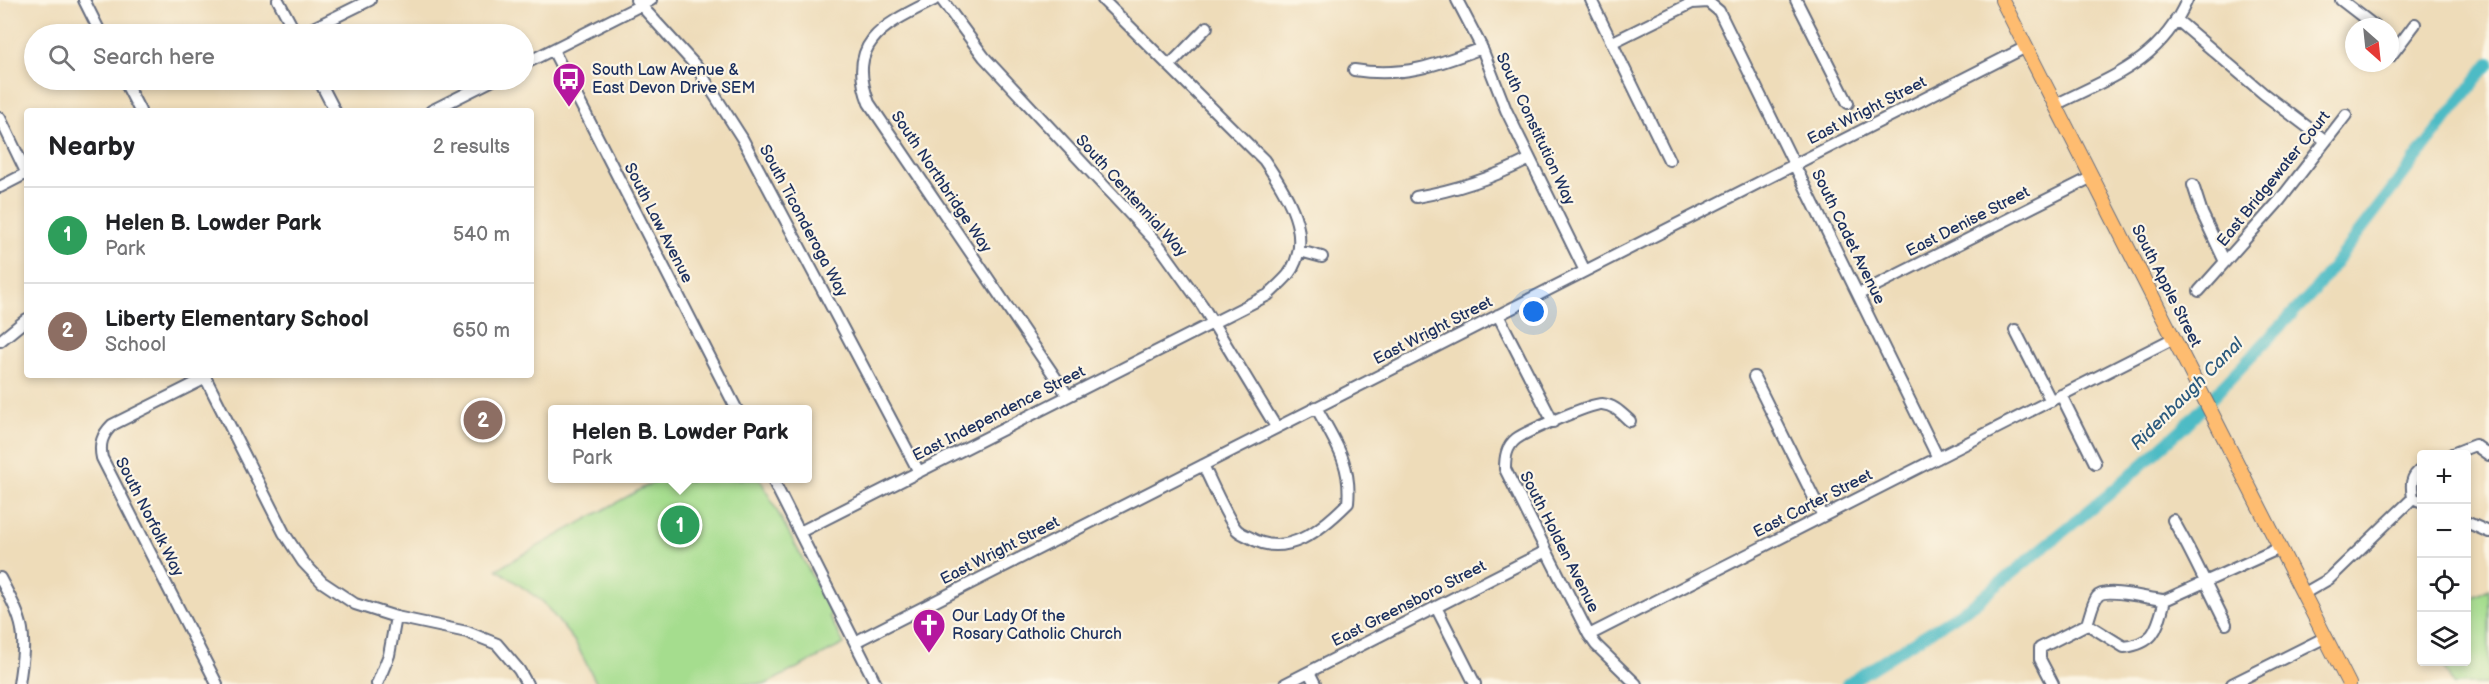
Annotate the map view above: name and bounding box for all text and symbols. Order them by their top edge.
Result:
north arrow [2345,18,2399,72]
search box [24,24,534,90]
icon: search [45,41,78,74]
text: Search here [93,44,215,71]
street label: South Constitution Way [1491,50,1579,209]
bus stop icon: South Law Avenue & East Devon Drive SEM [551,61,587,108]
place label: South Law Avenue & East Devon Drive SEM [592,61,755,98]
street label: East Wright Street [1804,73,1930,149]
street label: East Bridgewater Court [2213,107,2335,251]
street label: South Northbridge Way [887,108,996,257]
street label: South Centennial Way [1071,131,1191,261]
text: Nearby [48,132,135,163]
text: 2 results [433,135,510,159]
street label: South Ticonderoga Way [755,142,852,301]
street label: South Law Avenue [620,160,697,287]
street label: South Cadet Avenue [1807,166,1889,308]
street label: East Denise Street [1903,183,2033,261]
text: Helen B. Lowder Park [105,210,321,237]
street label: South Apple Street [2127,222,2205,350]
text: 1 [63,223,72,247]
text: 540 m [453,223,510,247]
text: Park [105,237,145,261]
street label: East Wright Street [1370,293,1496,369]
your location [1519,297,1548,326]
text: Liberty Elementary School [105,306,369,333]
text: 2 [62,319,73,343]
text: 650 m [453,319,510,343]
text: School [105,333,166,357]
water label: Ridenbaugh Canal [2126,333,2248,455]
street label: East Independence Street [910,362,1088,466]
pin: 2 [464,398,502,442]
popup [548,405,812,483]
text: Helen B. Lowder Park [572,419,788,446]
text: Park [572,446,612,470]
map controls [2417,450,2471,666]
button: + [2417,450,2471,504]
street label: South Norfolk Way [111,454,188,580]
street label: East Carter Street [1750,466,1876,542]
street label: South Holden Avenue [1515,468,1603,616]
pin: 1 [660,502,700,548]
button: − [2417,504,2471,558]
street label: East Wright Street [937,513,1063,589]
street label: East Greensboro Street [1329,557,1489,651]
button: locate [2417,558,2471,612]
church icon: Our Lady Of the Rosary Catholic Church [911,607,947,654]
place label: Our Lady Of the Rosary Catholic Church [952,607,1122,644]
button: layers [2417,612,2471,666]

